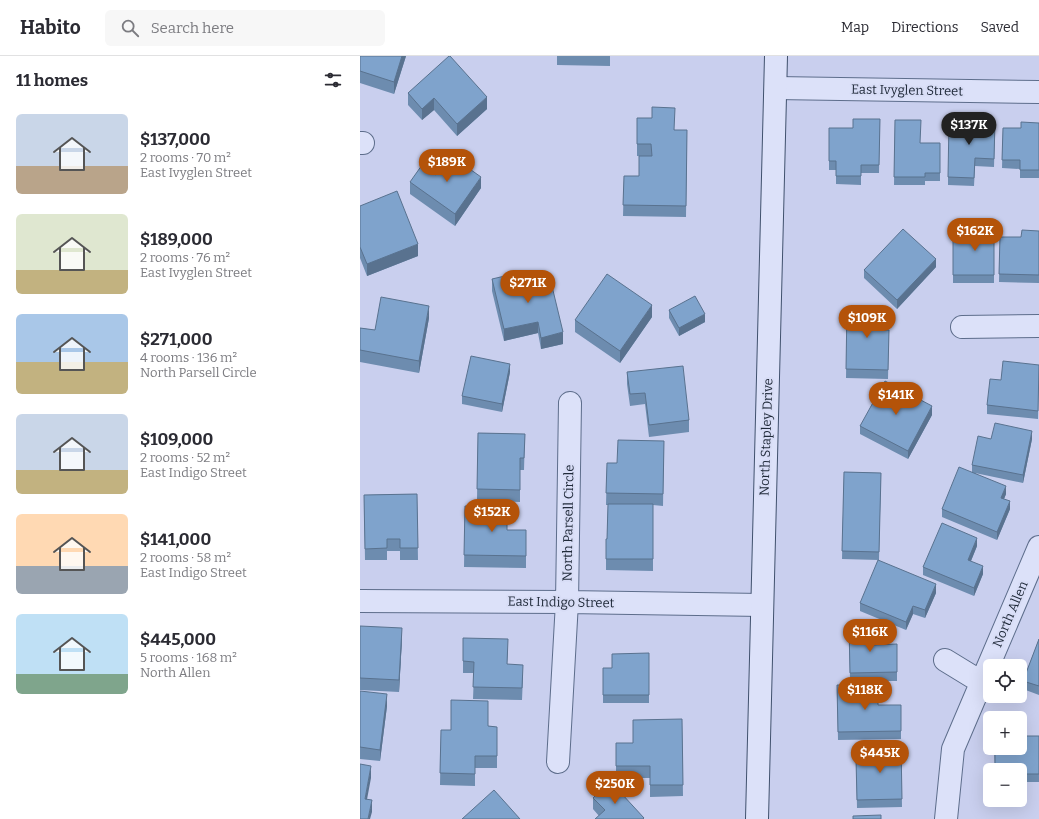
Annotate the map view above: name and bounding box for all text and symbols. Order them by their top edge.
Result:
search box [105,10,385,46]
text: Habito [20,16,81,39]
icon: search [119,17,141,39]
text: Search here [151,19,234,37]
text: Map [841,19,869,36]
text: Directions [891,19,959,36]
text: Saved [981,19,1019,36]
icon: filters [322,69,344,91]
text: 11 homes [16,70,88,91]
street label: East Ivyglen Street [851,82,963,98]
pin: $137K [941,112,997,146]
text: $137K [950,117,988,132]
text: $137,000 [140,129,211,150]
icon: home [48,130,96,178]
pin: $189K [419,149,475,183]
text: 2 rooms · 70 m² [140,150,231,165]
text: $189K [428,154,466,169]
text: East Ivyglen Street [140,165,252,180]
pin: $162K [947,218,1003,252]
text: $162K [956,223,994,238]
text: $189,000 [140,229,213,250]
icon: home [48,230,96,278]
text: 2 rooms · 76 m² [140,250,230,265]
text: East Ivyglen Street [140,265,252,280]
pin: $271K [500,270,556,304]
text: $271K [509,275,547,290]
pin: $109K [839,305,895,339]
text: $109K [848,310,886,325]
text: $271,000 [140,329,212,350]
icon: home [48,330,96,378]
text: 4 rooms · 136 m² [140,350,237,365]
text: North Parsell Circle [140,365,257,380]
street label: North Stapley Drive [756,378,776,496]
pin: $141K [868,382,924,416]
text: $141K [878,387,914,402]
text: $109,000 [140,429,213,450]
icon: home [48,430,96,478]
text: 2 rooms · 52 m² [140,450,230,465]
text: East Indigo Street [140,465,247,480]
street label: North Parsell Circle [559,465,577,581]
pin: $152K [464,499,520,533]
text: $152K [473,504,511,519]
text: $141,000 [140,529,211,550]
icon: home [48,530,96,578]
text: 2 rooms · 58 m² [140,550,231,565]
text: East Indigo Street [140,565,247,580]
street label: North Allen [989,578,1031,649]
street label: East Indigo Street [508,594,615,610]
pin: $116K [842,619,898,653]
text: $116K [852,624,888,639]
text: $445,000 [140,629,216,650]
icon: home [48,630,96,678]
text: 5 rooms · 168 m² [140,650,237,665]
map controls [983,659,1027,807]
button: locate [983,659,1027,703]
text: North Allen [140,665,210,680]
pin: $118K [837,677,893,711]
text: $118K [847,682,883,697]
button: + [983,711,1027,755]
pin: $445K [852,740,908,774]
text: $445K [860,745,900,760]
button: − [983,763,1027,807]
pin: $250K [587,771,643,805]
text: $250K [595,776,635,791]

